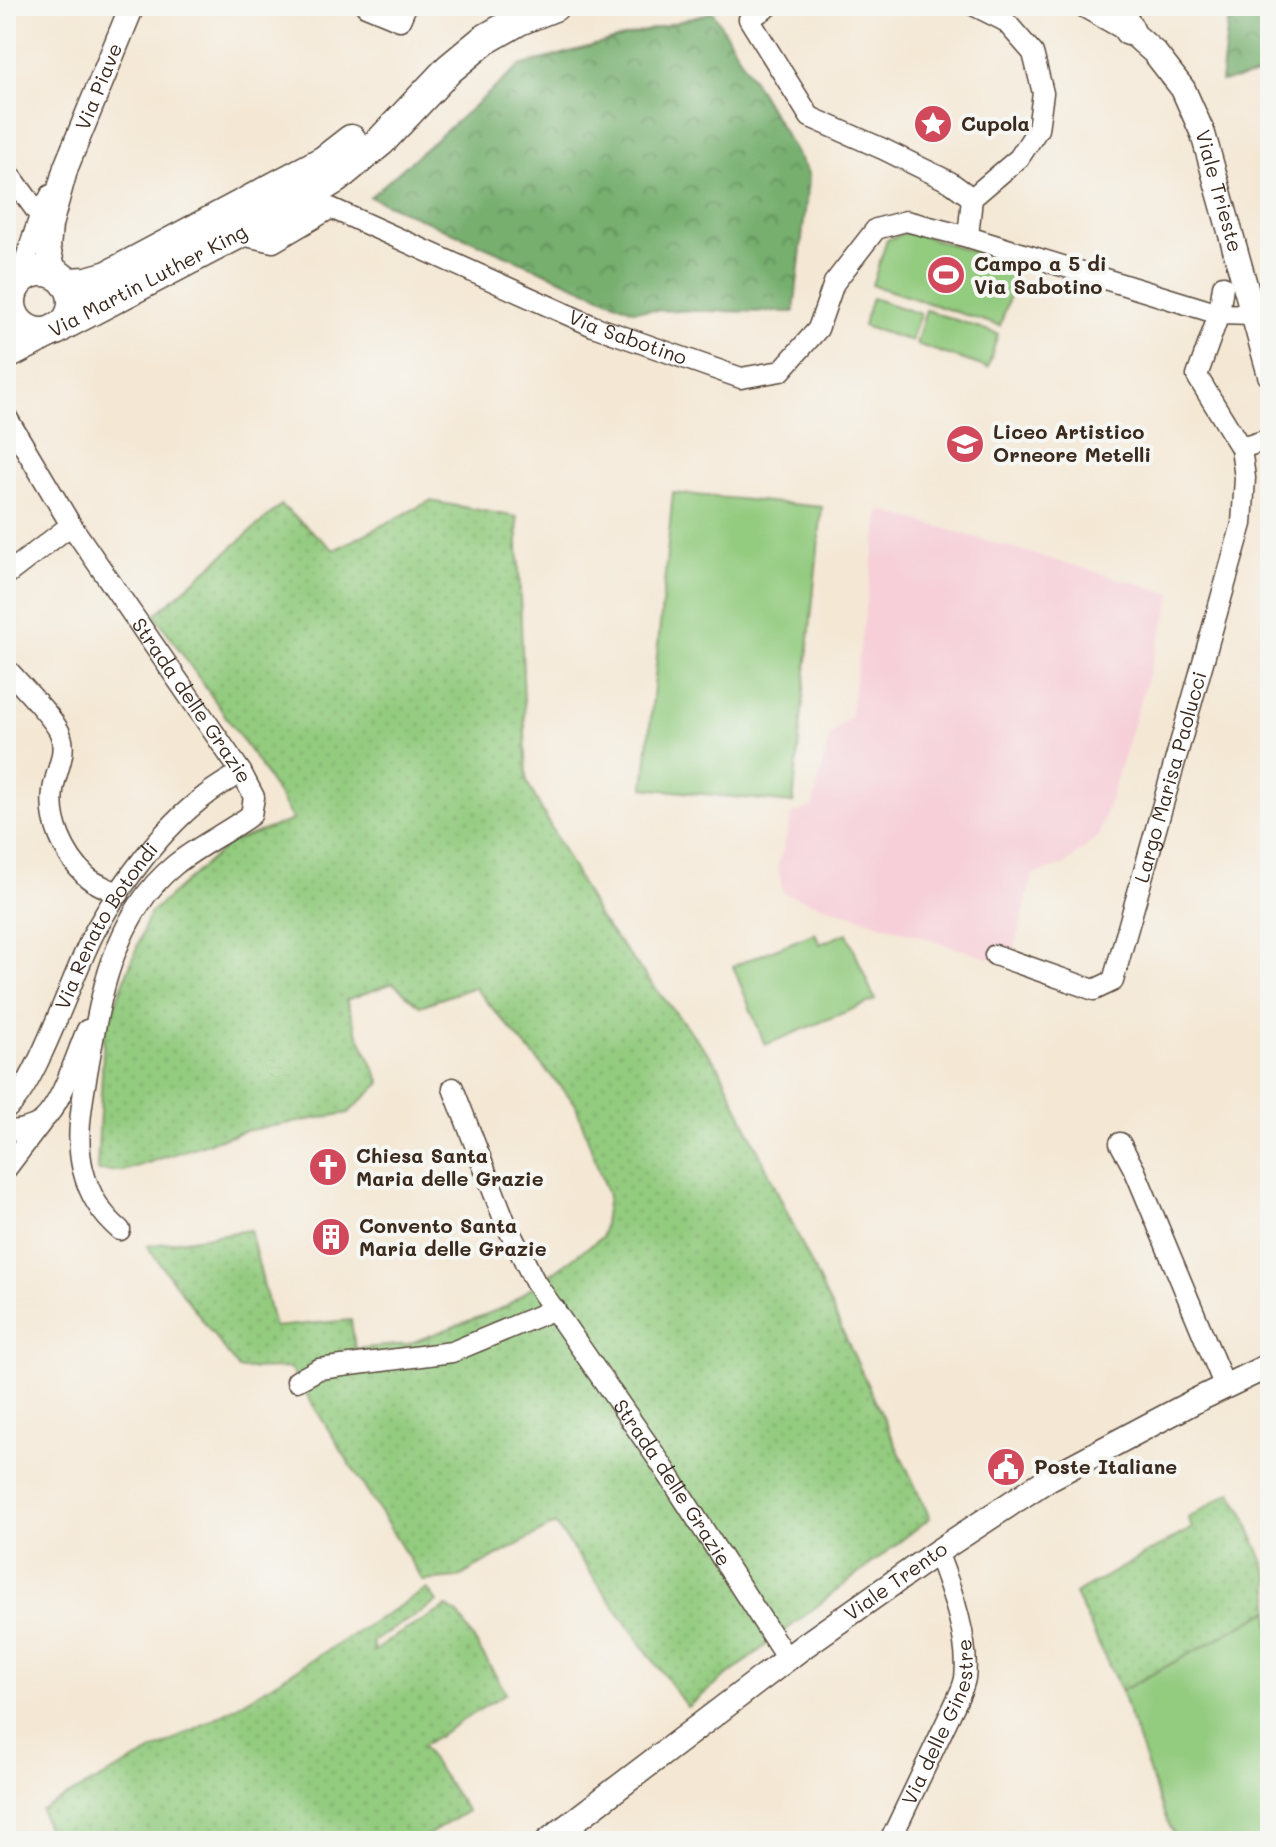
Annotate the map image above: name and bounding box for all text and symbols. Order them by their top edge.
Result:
street label: Via Piave [69,39,127,134]
place icon: Cupola [912,103,954,145]
place label: Cupola [961,110,1030,136]
street label: Viale Trieste [1190,127,1249,255]
street label: Via Martin Luther King [44,217,251,343]
place label: Campo a 5 di Via Sabotino [974,250,1107,299]
sports icon: Campo a 5 di Via Sabotino [925,254,967,296]
street label: Via Sabotino [565,303,691,370]
place label: Liceo Artistico Orneore Metelli [993,418,1151,467]
school or university icon: Liceo Artistico Orneore Metelli [944,423,986,465]
street label: Strada delle Grazie [127,612,258,787]
street label: Largo Marisa Paolucci [1127,668,1212,885]
street label: Via Renato Botondi [48,836,163,1013]
place label: Chiesa Santa Maria delle Grazie [356,1142,544,1191]
church icon: Chiesa Santa Maria delle Grazie [307,1146,349,1188]
place label: Convento Santa Maria delle Grazie [359,1212,547,1261]
building icon: Convento Santa Maria delle Grazie [310,1216,352,1258]
street label: Strada delle Grazie [608,1394,738,1571]
public building icon: Poste Italiane [985,1446,1027,1488]
place label: Poste Italiane [1034,1453,1177,1479]
street label: Viale Trento [838,1535,952,1626]
street label: Via delle Ginestre [895,1638,978,1809]

